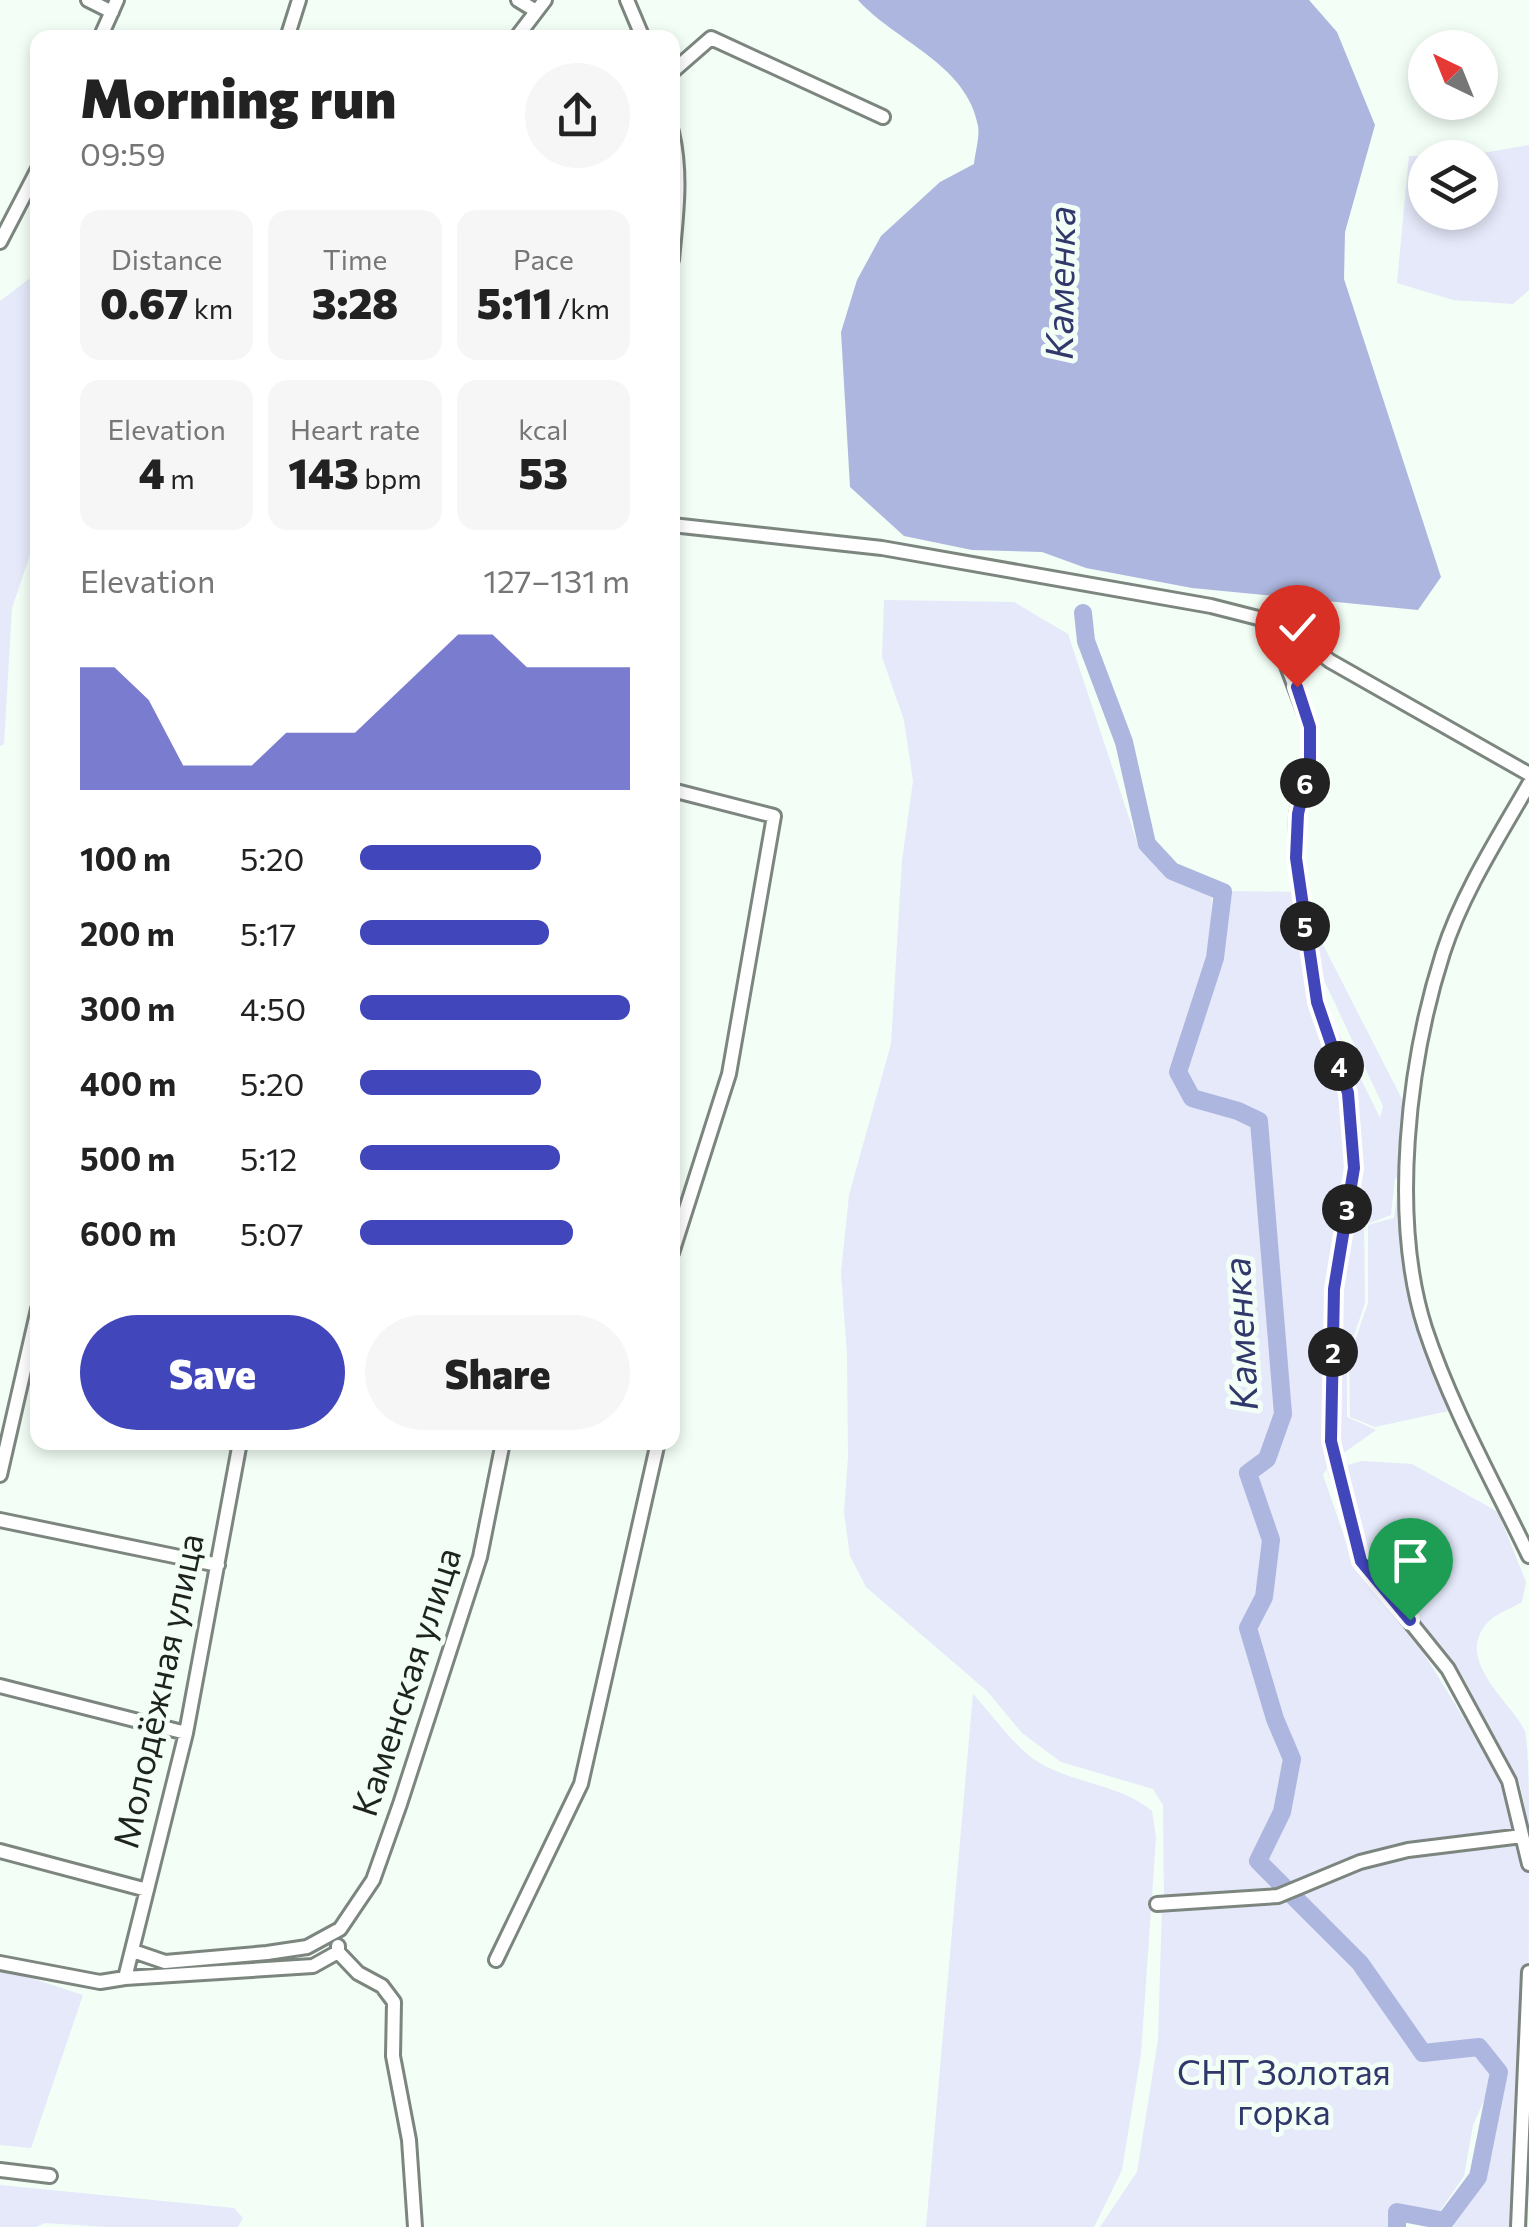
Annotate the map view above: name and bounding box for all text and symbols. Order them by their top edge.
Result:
north arrow [1408,30,1498,120]
map controls [1408,30,1498,230]
text: Morning run [80,62,396,129]
button: share [525,63,630,168]
text: 09:59 [80,133,166,173]
button: layers [1408,140,1498,230]
water label: Каменка [1034,206,1083,360]
text: Distance [111,242,222,276]
text: Time [323,242,387,276]
text: Pace [513,242,574,276]
text: 0.67 [100,276,188,328]
text: 3:28 [312,276,398,328]
text: 5:11 [477,276,552,328]
text: km [188,291,233,325]
text: /km [552,291,610,325]
text: Elevation [108,412,226,446]
text: Heart rate [290,412,420,446]
text: kcal [518,412,568,446]
text: 4 [139,446,165,498]
text: 143 [288,446,359,498]
text: 53 [519,446,568,498]
text: m [165,461,195,495]
text: bpm [359,461,422,495]
text: Elevation [80,560,215,600]
text: 127–131 m [483,560,630,600]
pin [1255,585,1340,688]
icon: check [1270,600,1325,655]
pin: 6 [1280,758,1330,808]
text: 6 [1296,766,1314,800]
text: 100 m [80,838,171,878]
text: 5:20 [240,838,304,878]
pin: 5 [1280,901,1330,951]
text: 5 [1297,909,1313,943]
text: 200 m [80,913,175,953]
text: 5:17 [240,913,297,953]
text: 300 m [80,988,175,1028]
text: 4:50 [240,988,306,1028]
pin: 4 [1314,1041,1364,1091]
text: 4 [1330,1049,1348,1083]
text: 400 m [80,1063,176,1103]
text: 5:20 [240,1063,304,1103]
text: 500 m [80,1138,175,1178]
text: 5:12 [240,1138,297,1178]
pin: 3 [1322,1184,1372,1234]
text: 3 [1339,1192,1355,1226]
text: 600 m [80,1213,176,1253]
text: 5:07 [240,1213,304,1253]
water label: Каменка [1211,1256,1266,1412]
button: Save [80,1315,345,1430]
button: Share [365,1315,630,1430]
pin: 2 [1308,1327,1358,1377]
text: 2 [1325,1335,1341,1369]
pin [1368,1518,1453,1621]
street label: Молодёжная улица [102,1529,211,1852]
icon: arrive [1383,1533,1438,1588]
street label: Каменская улица [341,1541,468,1821]
park label: СНТ Золотая горка [1177,2049,1391,2132]

